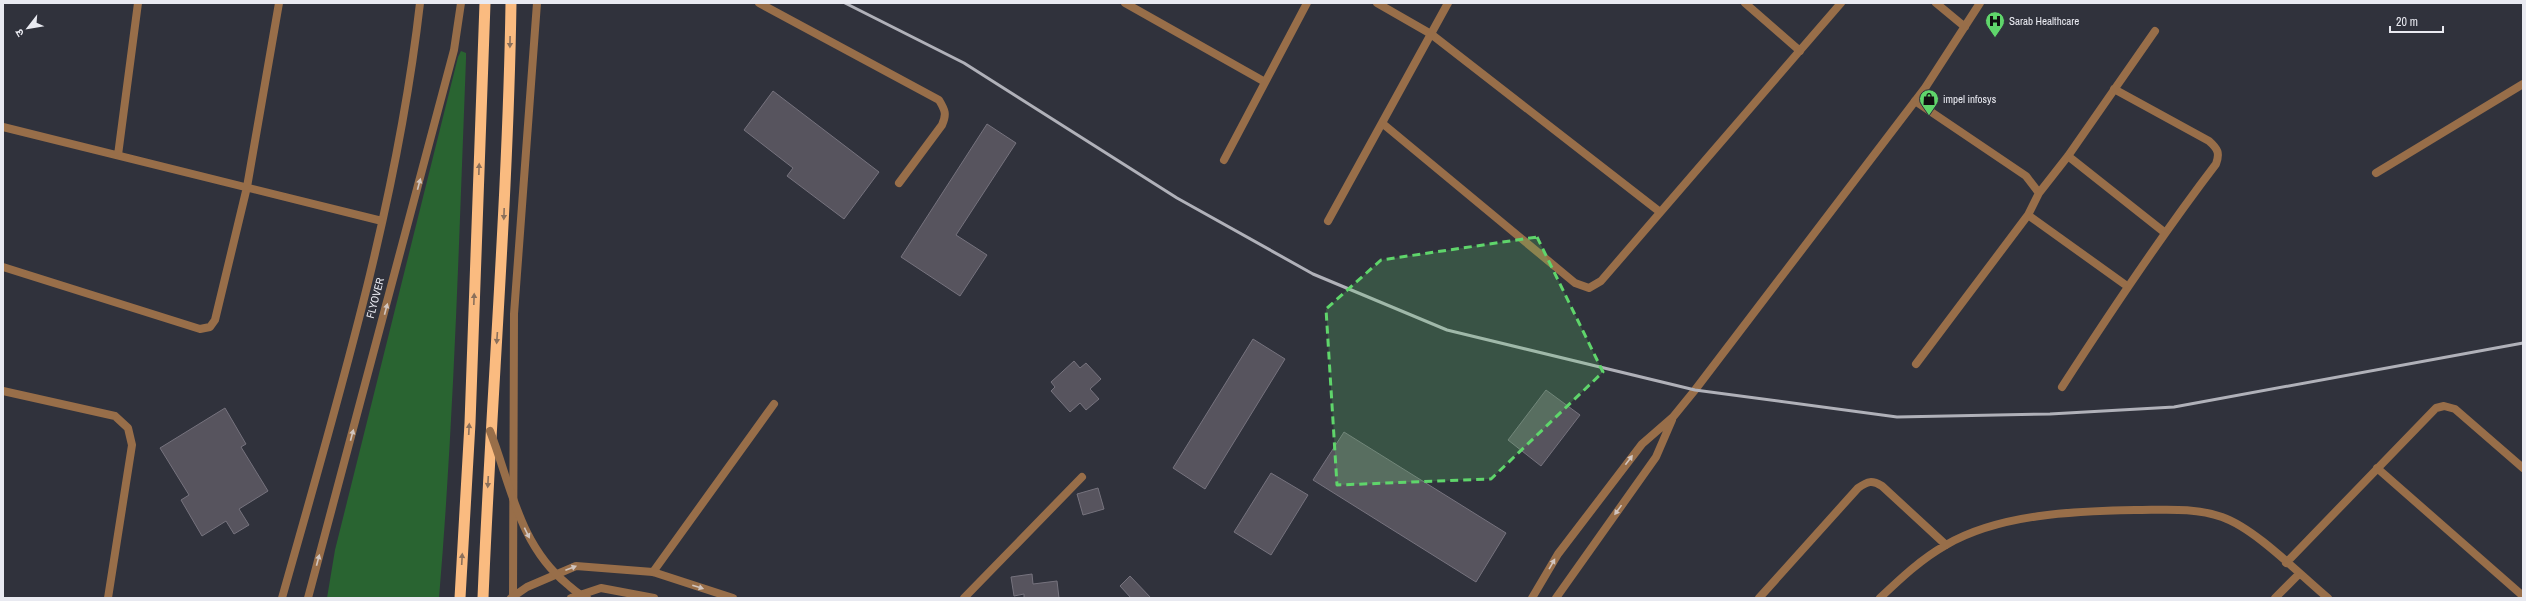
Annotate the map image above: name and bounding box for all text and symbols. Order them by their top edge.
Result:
north arrow [8,8,48,48]
scale bar [2390,8,2443,34]
hospital icon: Sarab Healthcare [1984,10,2006,38]
place label: Sarab Healthcare [2009,14,2079,28]
text: 20 m [2396,14,2418,30]
text: उ [11,26,27,40]
one-way arrow [507,36,513,49]
shop icon: impel infosys [1918,88,1940,116]
place label: impel infosys [1943,92,1997,106]
one-way arrow [476,162,482,175]
one-way arrow [416,177,422,190]
one-way arrow [501,208,507,221]
street label: FLYOVER [363,276,387,320]
one-way arrow [471,292,477,305]
one-way arrow [383,303,389,316]
one-way arrow [494,332,501,344]
one-way arrow [466,423,473,435]
one-way arrow [349,429,355,441]
one-way arrow [1625,455,1634,466]
one-way arrow [484,476,491,488]
one-way arrow [1614,505,1622,516]
one-way arrow [524,527,530,539]
one-way arrow [459,553,466,565]
one-way arrow [315,554,321,566]
one-way arrow [1548,558,1555,570]
one-way arrow [565,565,577,571]
one-way arrow [692,584,704,590]

